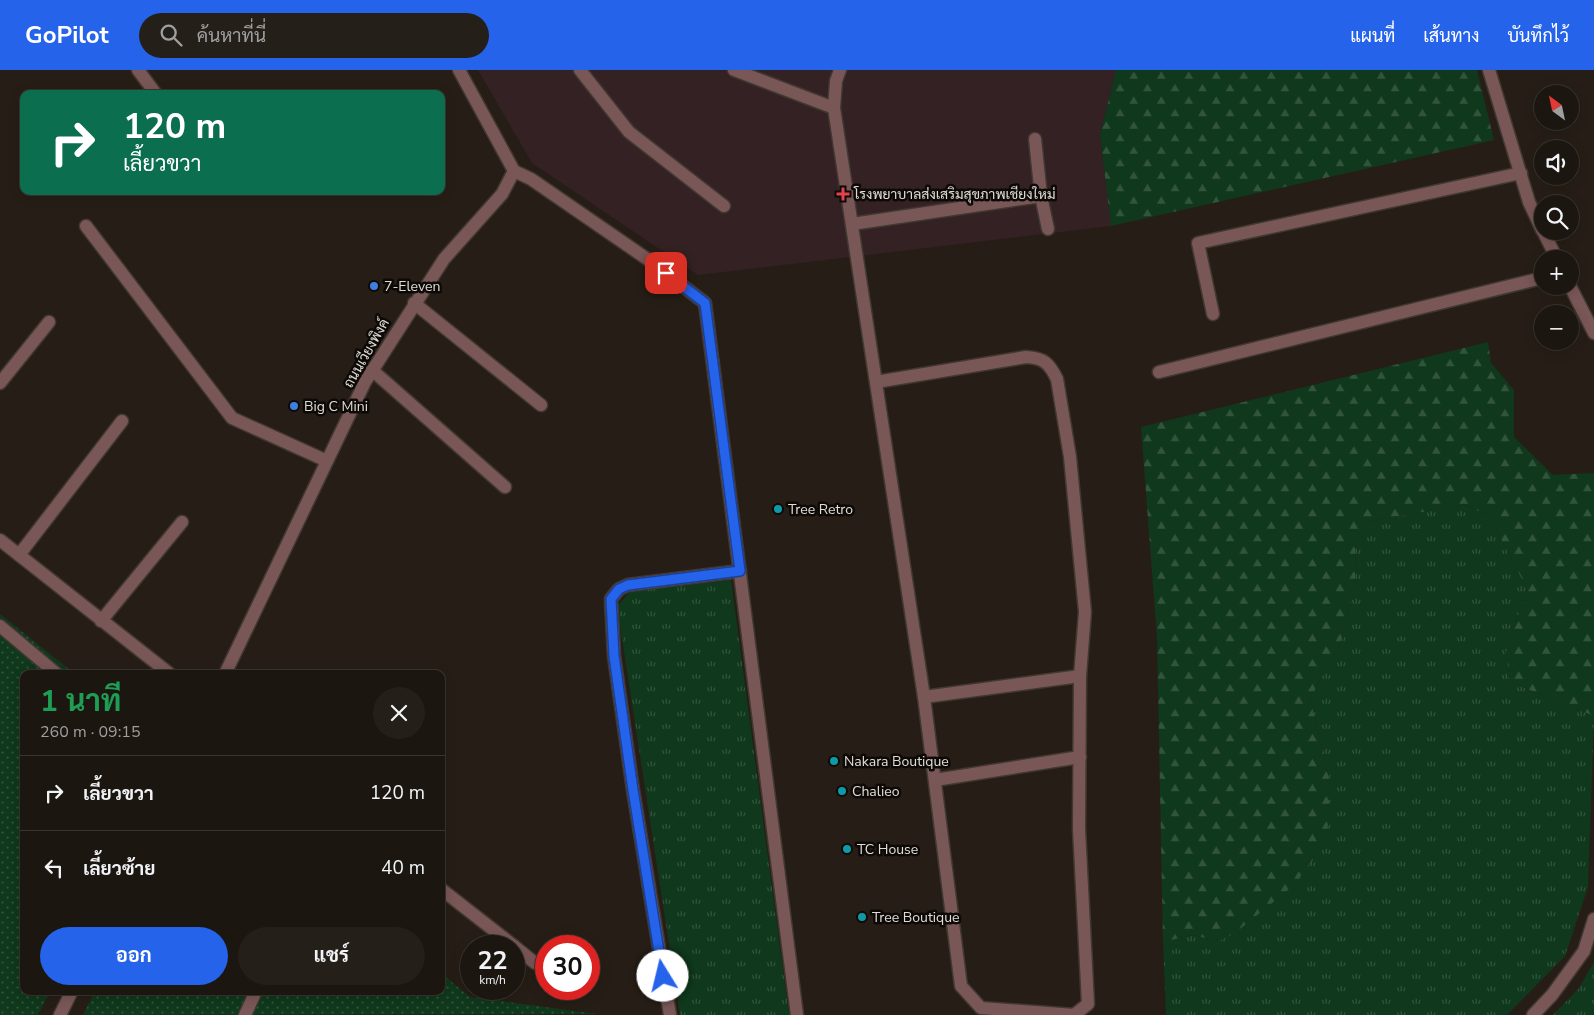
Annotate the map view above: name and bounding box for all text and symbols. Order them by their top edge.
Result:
search box [139,13,489,58]
text: GoPilot [25,19,109,51]
icon: search [157,21,185,49]
text: ค้นหาที่นี่ [197,23,266,49]
text: แผนที่ [1350,24,1395,48]
text: เส้นทาง [1423,24,1479,48]
text: บันทึกไว้ [1507,24,1569,48]
north arrow [1534,85,1579,130]
map controls [1534,85,1579,350]
text: 120 m [123,103,226,150]
icon: right [40,110,105,175]
button: sound [1534,140,1579,185]
text: เลี้ยวขวา [123,149,201,179]
place label: โรงพยาบาลส่งเสริมสุขภาพเชียงใหม่ [853,185,1055,204]
marker: โรงพยาบาลส่งเสริมสุขภาพเชียงใหม่ [836,187,850,201]
button: search [1534,195,1579,240]
button: + [1534,250,1579,295]
pin [645,252,687,294]
icon: arrive [652,259,680,287]
place label: 7-Eleven [384,277,440,296]
marker: 7-Eleven [368,280,380,292]
button: − [1534,305,1579,350]
street label: ถนนเวียงพิงค์ [339,315,394,391]
place label: Big C Mini [304,397,368,416]
marker: Big C Mini [288,400,300,412]
place label: Tree Retro [788,500,853,519]
marker: Tree Retro [772,503,784,515]
text: 1 นาที [40,681,121,722]
button: close [373,687,425,739]
text: 260 m · 09:15 [40,721,141,743]
place label: Nakara Boutique [844,752,949,771]
marker: Nakara Boutique [828,755,840,767]
icon: right [40,779,68,807]
text: 120 m [370,780,425,806]
text: เลี้ยวขวา [83,781,154,807]
place label: Chalieo [852,782,900,801]
marker: Chalieo [836,785,848,797]
place label: TC House [857,840,918,859]
marker: TC House [841,843,853,855]
icon: left [40,854,68,882]
text: 40 m [381,855,425,881]
text: เลี้ยวซ้าย [83,856,155,882]
place label: Tree Boutique [872,908,960,927]
marker: Tree Boutique [856,911,868,923]
button: ออก [40,927,228,985]
button: แชร์ [238,927,425,985]
speed limit sign: 30 [535,935,600,1000]
text: 22 [477,944,508,978]
position arrow [636,949,688,1001]
text: km/h [479,972,506,988]

